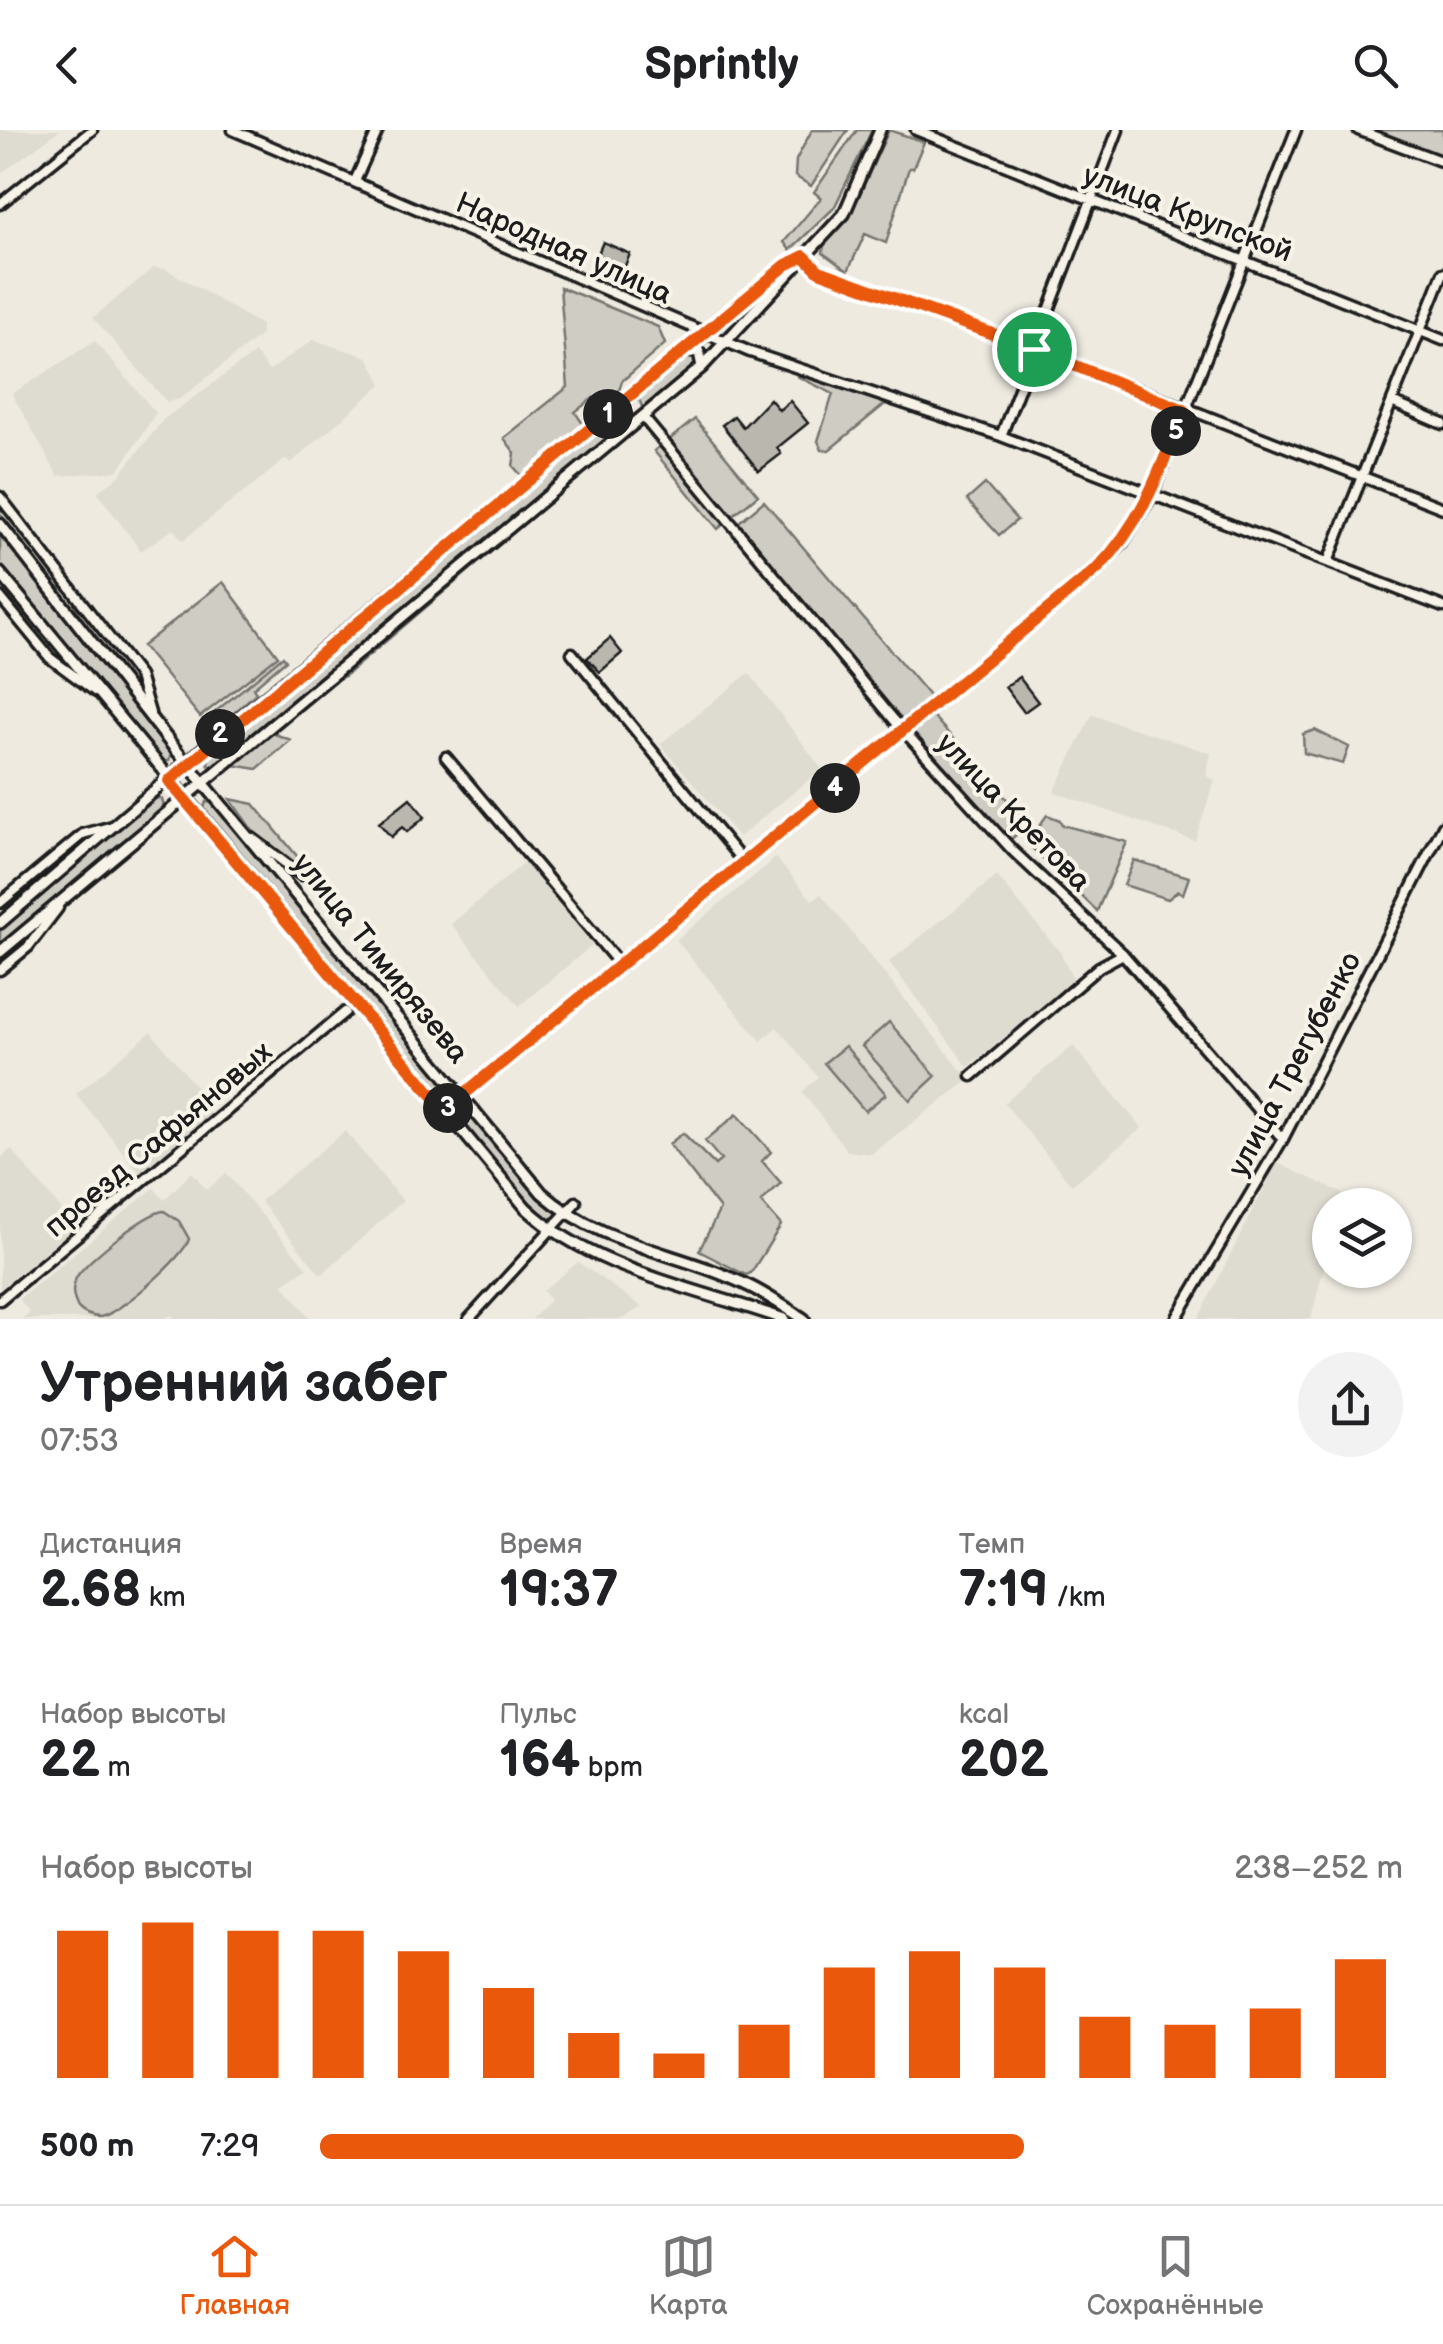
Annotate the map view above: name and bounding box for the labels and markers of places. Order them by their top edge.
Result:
pin [992,307,1077,392]
pin: 1 [583,389,633,439]
pin: 5 [1151,406,1201,456]
pin: 2 [195,709,245,759]
pin: 4 [810,763,860,813]
pin: 3 [423,1083,473,1133]

